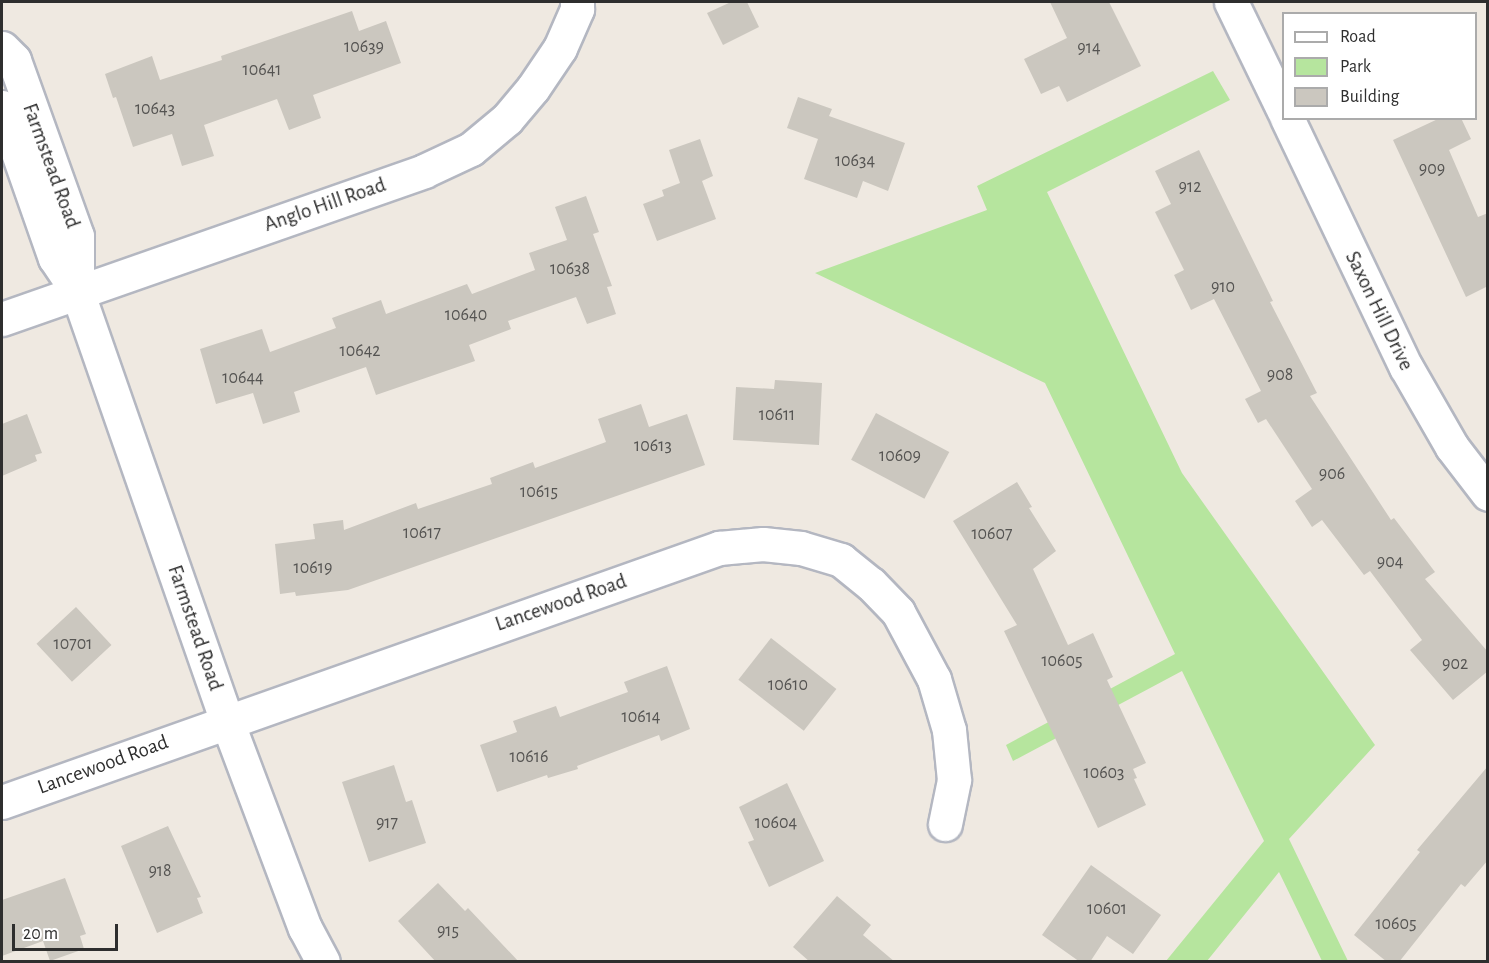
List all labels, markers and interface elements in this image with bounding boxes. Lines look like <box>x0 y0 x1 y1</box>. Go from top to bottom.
legend <box>1282 12 1477 120</box>
text: Road <box>1340 28 1376 46</box>
house number: 10639 <box>344 36 384 58</box>
house number: 914 <box>1077 37 1101 59</box>
text: Park <box>1340 58 1371 76</box>
house number: 10641 <box>242 59 282 81</box>
text: Building <box>1340 88 1399 106</box>
house number: 10643 <box>135 98 175 120</box>
street label: Farmstead Road <box>17 100 85 232</box>
house number: 10634 <box>835 150 875 172</box>
house number: 909 <box>1419 158 1445 180</box>
street label: Anglo Hill Road <box>261 172 389 238</box>
house number: 912 <box>1179 176 1201 198</box>
street label: Saxon Hill Drive <box>1339 247 1419 375</box>
house number: 10638 <box>550 258 590 280</box>
house number: 910 <box>1211 276 1235 298</box>
house number: 10640 <box>445 304 487 326</box>
house number: 10642 <box>339 340 381 362</box>
house number: 908 <box>1267 364 1293 386</box>
house number: 10644 <box>222 367 264 389</box>
house number: 10611 <box>759 404 795 426</box>
house number: 10613 <box>634 435 672 457</box>
house number: 10609 <box>879 445 921 467</box>
house number: 906 <box>1319 463 1345 485</box>
house number: 10615 <box>520 481 558 503</box>
house number: 10617 <box>403 522 441 544</box>
house number: 10607 <box>971 523 1013 545</box>
house number: 904 <box>1377 551 1403 573</box>
house number: 10619 <box>294 557 332 579</box>
street label: Farmstead Road <box>162 562 228 694</box>
street label: Lancewood Road <box>492 569 630 637</box>
house number: 10701 <box>54 633 92 655</box>
house number: 10605 <box>1041 650 1083 672</box>
house number: 902 <box>1442 653 1468 675</box>
house number: 10610 <box>768 674 808 696</box>
house number: 10614 <box>621 706 661 728</box>
street label: Lancewood Road <box>34 730 172 800</box>
house number: 10616 <box>510 746 548 768</box>
house number: 10603 <box>1083 762 1125 784</box>
house number: 917 <box>376 812 398 834</box>
house number: 10604 <box>755 812 797 834</box>
house number: 918 <box>148 860 172 882</box>
house number: 10601 <box>1087 898 1127 920</box>
scale bar <box>15 912 122 950</box>
house number: 10605 <box>1375 913 1417 935</box>
house number: 915 <box>437 920 459 942</box>
text: 20 m <box>23 925 58 943</box>

